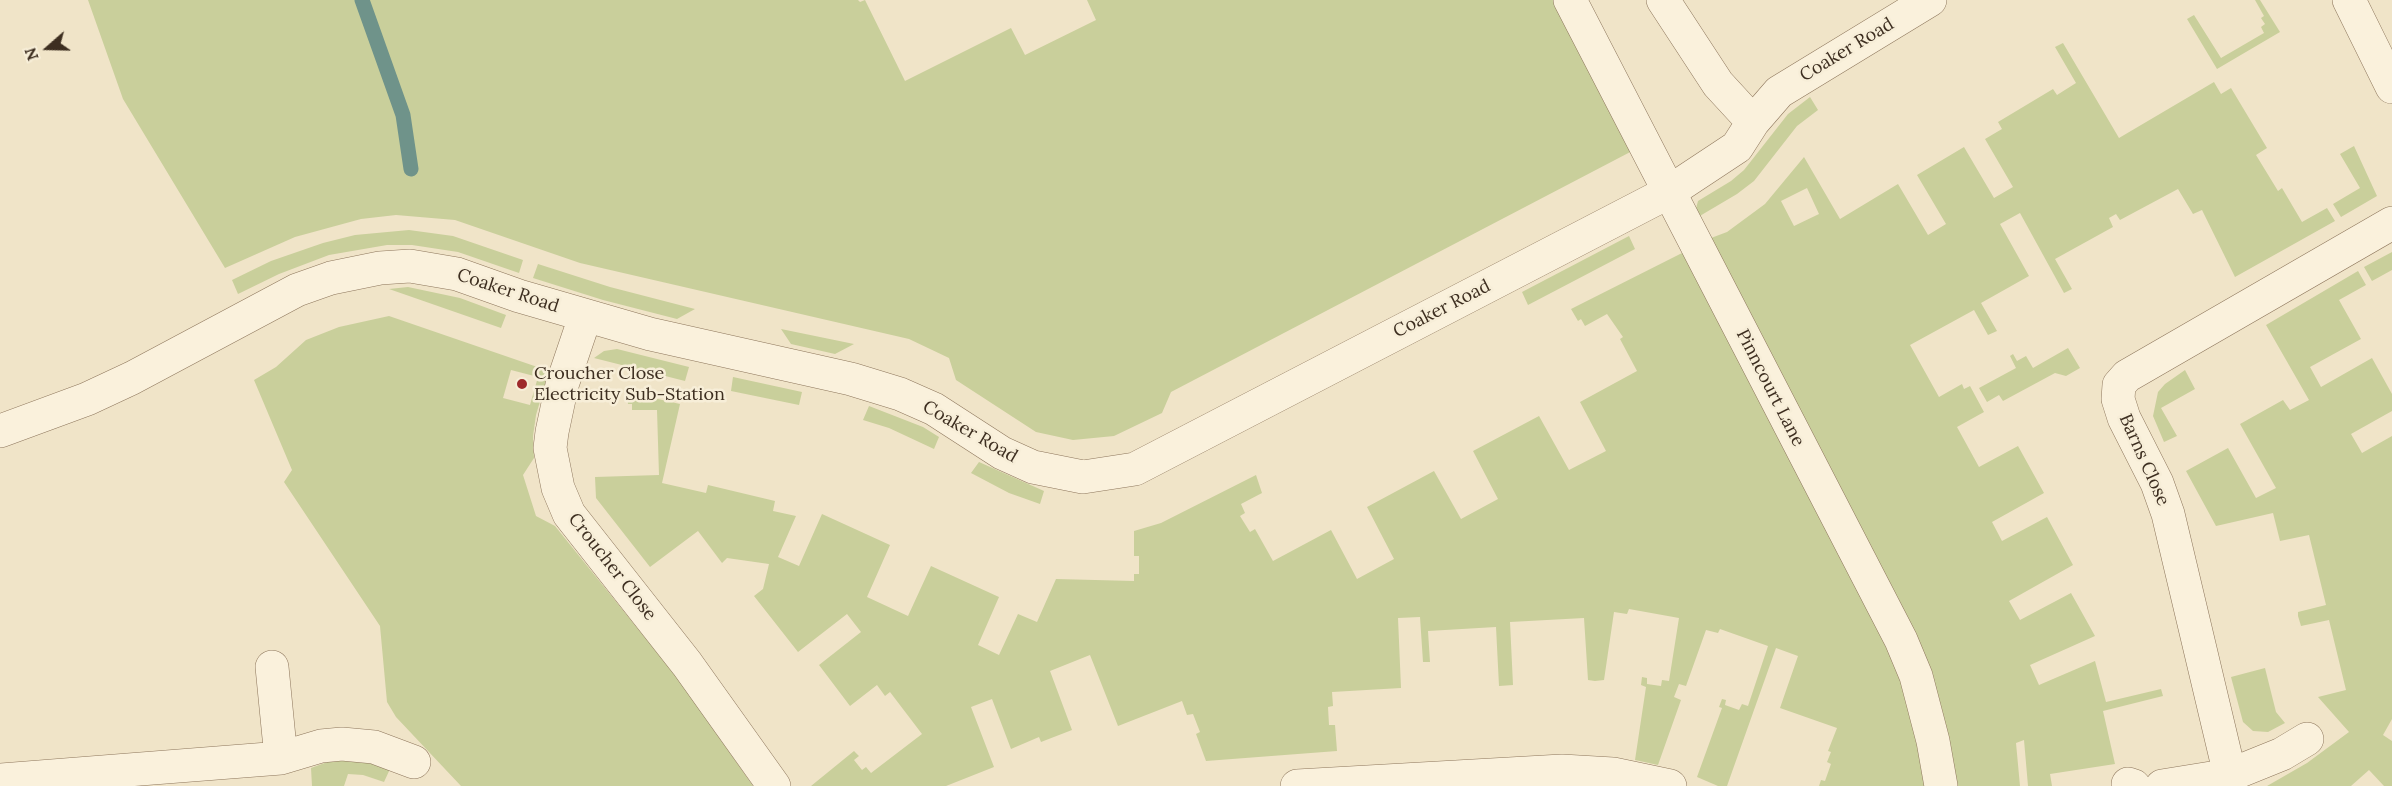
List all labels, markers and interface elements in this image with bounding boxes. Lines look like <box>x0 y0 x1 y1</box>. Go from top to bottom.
street label: Coaker Road <box>1796 13 1898 87</box>
north arrow <box>18 18 78 78</box>
text: N <box>20 45 43 63</box>
street label: Coaker Road <box>454 264 562 318</box>
street label: Coaker Road <box>1390 275 1494 343</box>
street label: Pinncourt Lane <box>1731 326 1809 450</box>
place label: Croucher Close Electricity Sub-Station <box>534 363 725 406</box>
marker: Croucher Close Electricity Sub-Station <box>515 377 529 391</box>
street label: Coaker Road <box>919 396 1021 468</box>
street label: Barns Close <box>2114 411 2174 509</box>
street label: Croucher Close <box>563 509 661 625</box>

